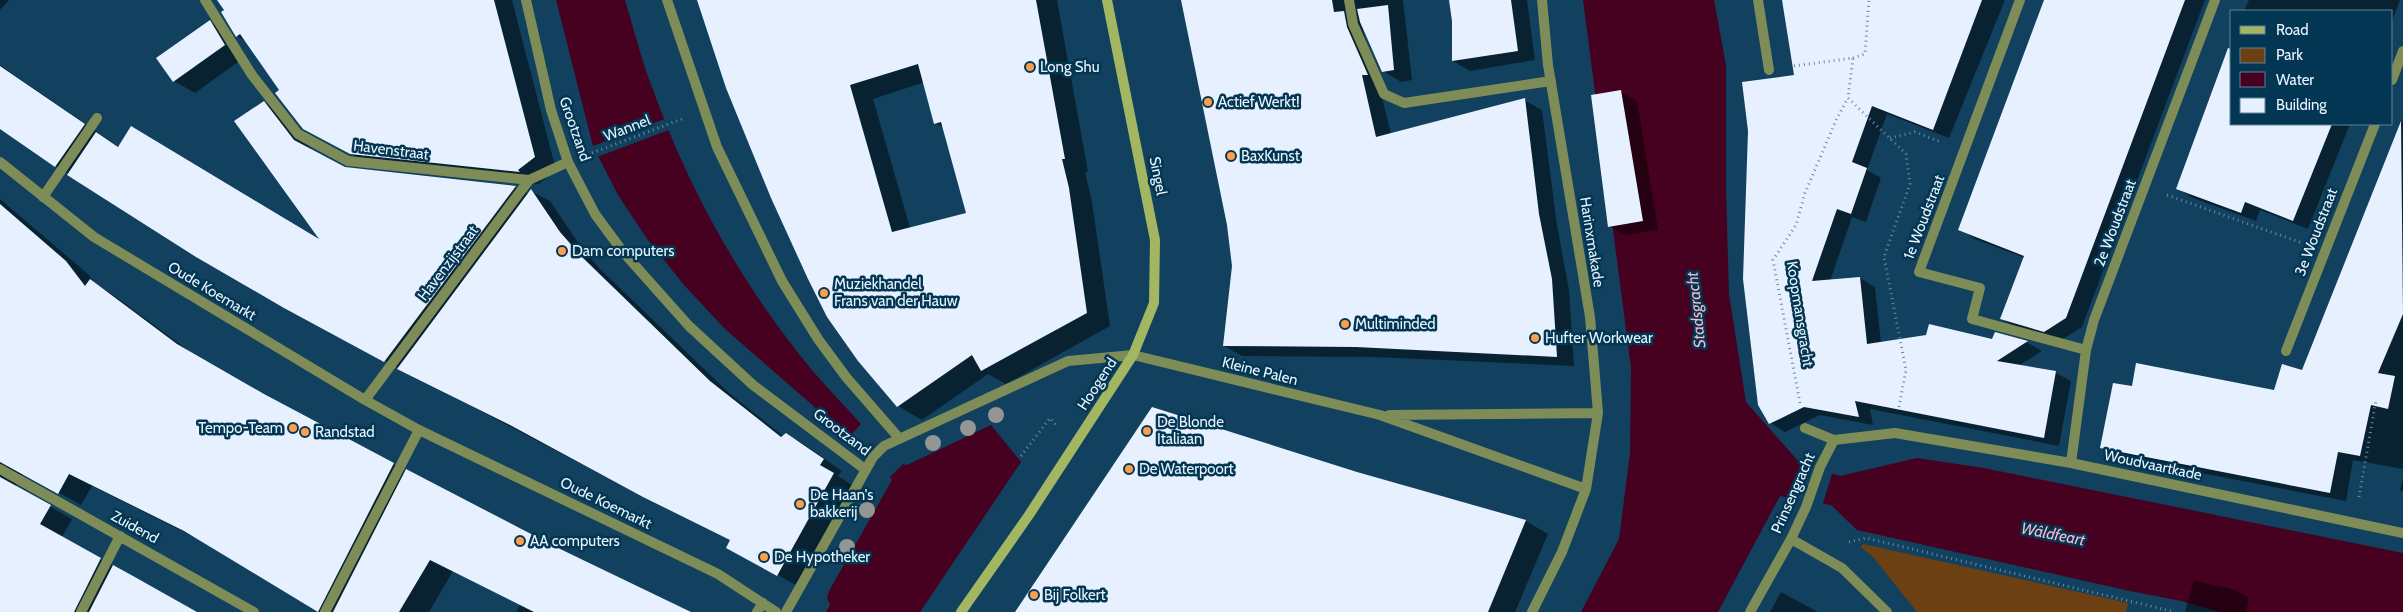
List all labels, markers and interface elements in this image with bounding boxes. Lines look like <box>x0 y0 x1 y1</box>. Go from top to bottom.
legend <box>2230 10 2393 125</box>
text: Road <box>2276 21 2309 39</box>
text: Park <box>2276 46 2303 64</box>
place label: Long Shu <box>1040 58 1100 76</box>
marker: Long Shu <box>1024 61 1036 73</box>
text: Water <box>2276 71 2314 89</box>
place label: Actief Werkt! <box>1218 93 1300 111</box>
street label: Grootzand <box>556 94 594 164</box>
marker: Actief Werkt! <box>1202 96 1214 108</box>
text: Building <box>2276 96 2327 114</box>
street label: Wannel <box>601 111 653 145</box>
street label: Havenstraat <box>352 136 430 164</box>
place label: BaxKunst <box>1241 147 1300 165</box>
marker: BaxKunst <box>1225 150 1237 162</box>
street label: Singel <box>1145 155 1171 197</box>
street label: 1e Woudstraat <box>1900 172 1948 262</box>
street label: 2e Woudstraat <box>2090 177 2140 269</box>
street label: 3e Woudstraat <box>2291 186 2341 278</box>
street label: Harinxmakade <box>1576 196 1608 289</box>
street label: Havenzijstraat <box>414 222 482 304</box>
place label: Dam computers <box>572 242 674 260</box>
marker: Dam computers <box>556 245 568 257</box>
street label: Oude Koemarkt <box>165 258 259 324</box>
street label: Koopmansgracht <box>1783 260 1817 368</box>
water label: Stadsgracht <box>1682 270 1709 349</box>
place label: Muziekhandel Frans van der Hauw <box>834 275 958 310</box>
marker: Muziekhandel Frans van der Hauw <box>818 287 830 299</box>
place label: Multiminded <box>1355 315 1436 333</box>
marker: Multiminded <box>1339 318 1351 330</box>
place label: Hufter Workwear <box>1545 329 1653 347</box>
marker: Hufter Workwear <box>1529 332 1541 344</box>
street label: Kleine Palen <box>1220 353 1300 389</box>
street label: Hoogend <box>1073 354 1121 414</box>
street label: Grootzand <box>810 405 874 459</box>
place label: De Blonde Italiaan <box>1157 413 1224 448</box>
place label: Tempo-Team <box>198 419 283 437</box>
marker: Tempo-Team <box>287 422 299 434</box>
place label: Randstad <box>315 423 375 441</box>
marker: De Blonde Italiaan <box>1141 425 1153 437</box>
marker: Randstad <box>299 426 311 438</box>
street label: Woudvaartkade <box>2103 446 2204 484</box>
street label: Prinsengracht <box>1767 450 1819 536</box>
place label: De Waterpoort <box>1139 460 1234 478</box>
marker: De Waterpoort <box>1123 463 1135 475</box>
street label: Oude Koemarkt <box>557 473 655 533</box>
place label: De Haan's bakkerij <box>810 486 873 521</box>
marker: De Haan's bakkerij <box>794 498 806 510</box>
street label: Zuidend <box>108 507 162 547</box>
water label: Wâldfeart <box>2019 518 2088 550</box>
place label: AA computers <box>530 532 620 550</box>
marker: AA computers <box>514 535 526 547</box>
place label: De Hypotheker <box>774 548 870 566</box>
marker: De Hypotheker <box>758 551 770 563</box>
place label: Bij Folkert <box>1044 586 1105 604</box>
marker: Bij Folkert <box>1028 589 1040 601</box>

